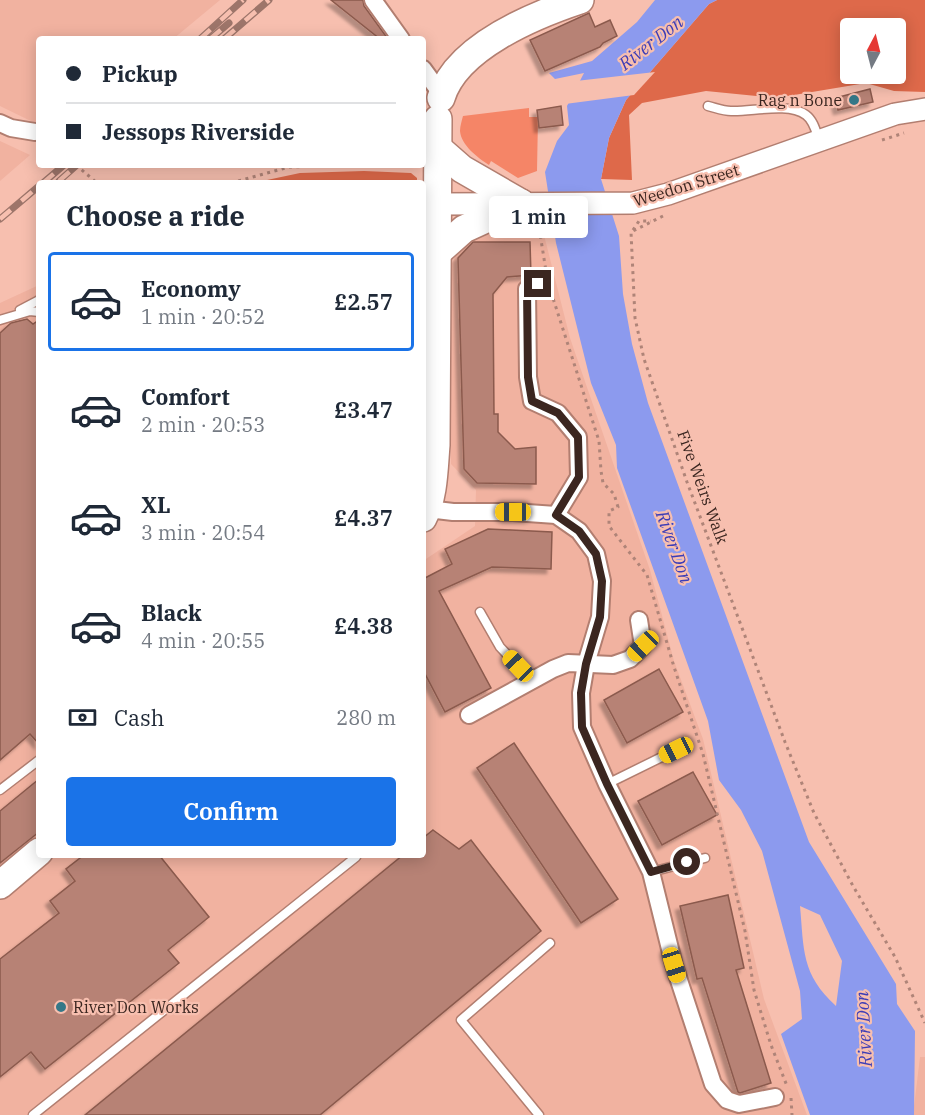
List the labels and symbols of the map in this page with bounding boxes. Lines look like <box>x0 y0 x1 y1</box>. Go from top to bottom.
water label: River Don <box>613 10 688 76</box>
north arrow <box>840 18 906 84</box>
place label: Rag n Bone <box>758 90 842 110</box>
marker: Rag n Bone <box>847 93 861 107</box>
street label: Weedon Street <box>631 159 742 211</box>
callout: 1 min <box>488 197 588 239</box>
route end <box>524 270 551 297</box>
street label: Five Weirs Walk <box>673 427 733 547</box>
car <box>495 503 531 521</box>
water label: River Don <box>650 506 698 587</box>
car <box>624 627 662 665</box>
car <box>499 647 537 685</box>
car <box>656 734 696 766</box>
route start <box>673 848 700 875</box>
car <box>660 945 688 985</box>
water label: River Don <box>850 990 877 1068</box>
place label: River Don Works <box>73 997 199 1017</box>
marker: River Don Works <box>54 1000 68 1014</box>

